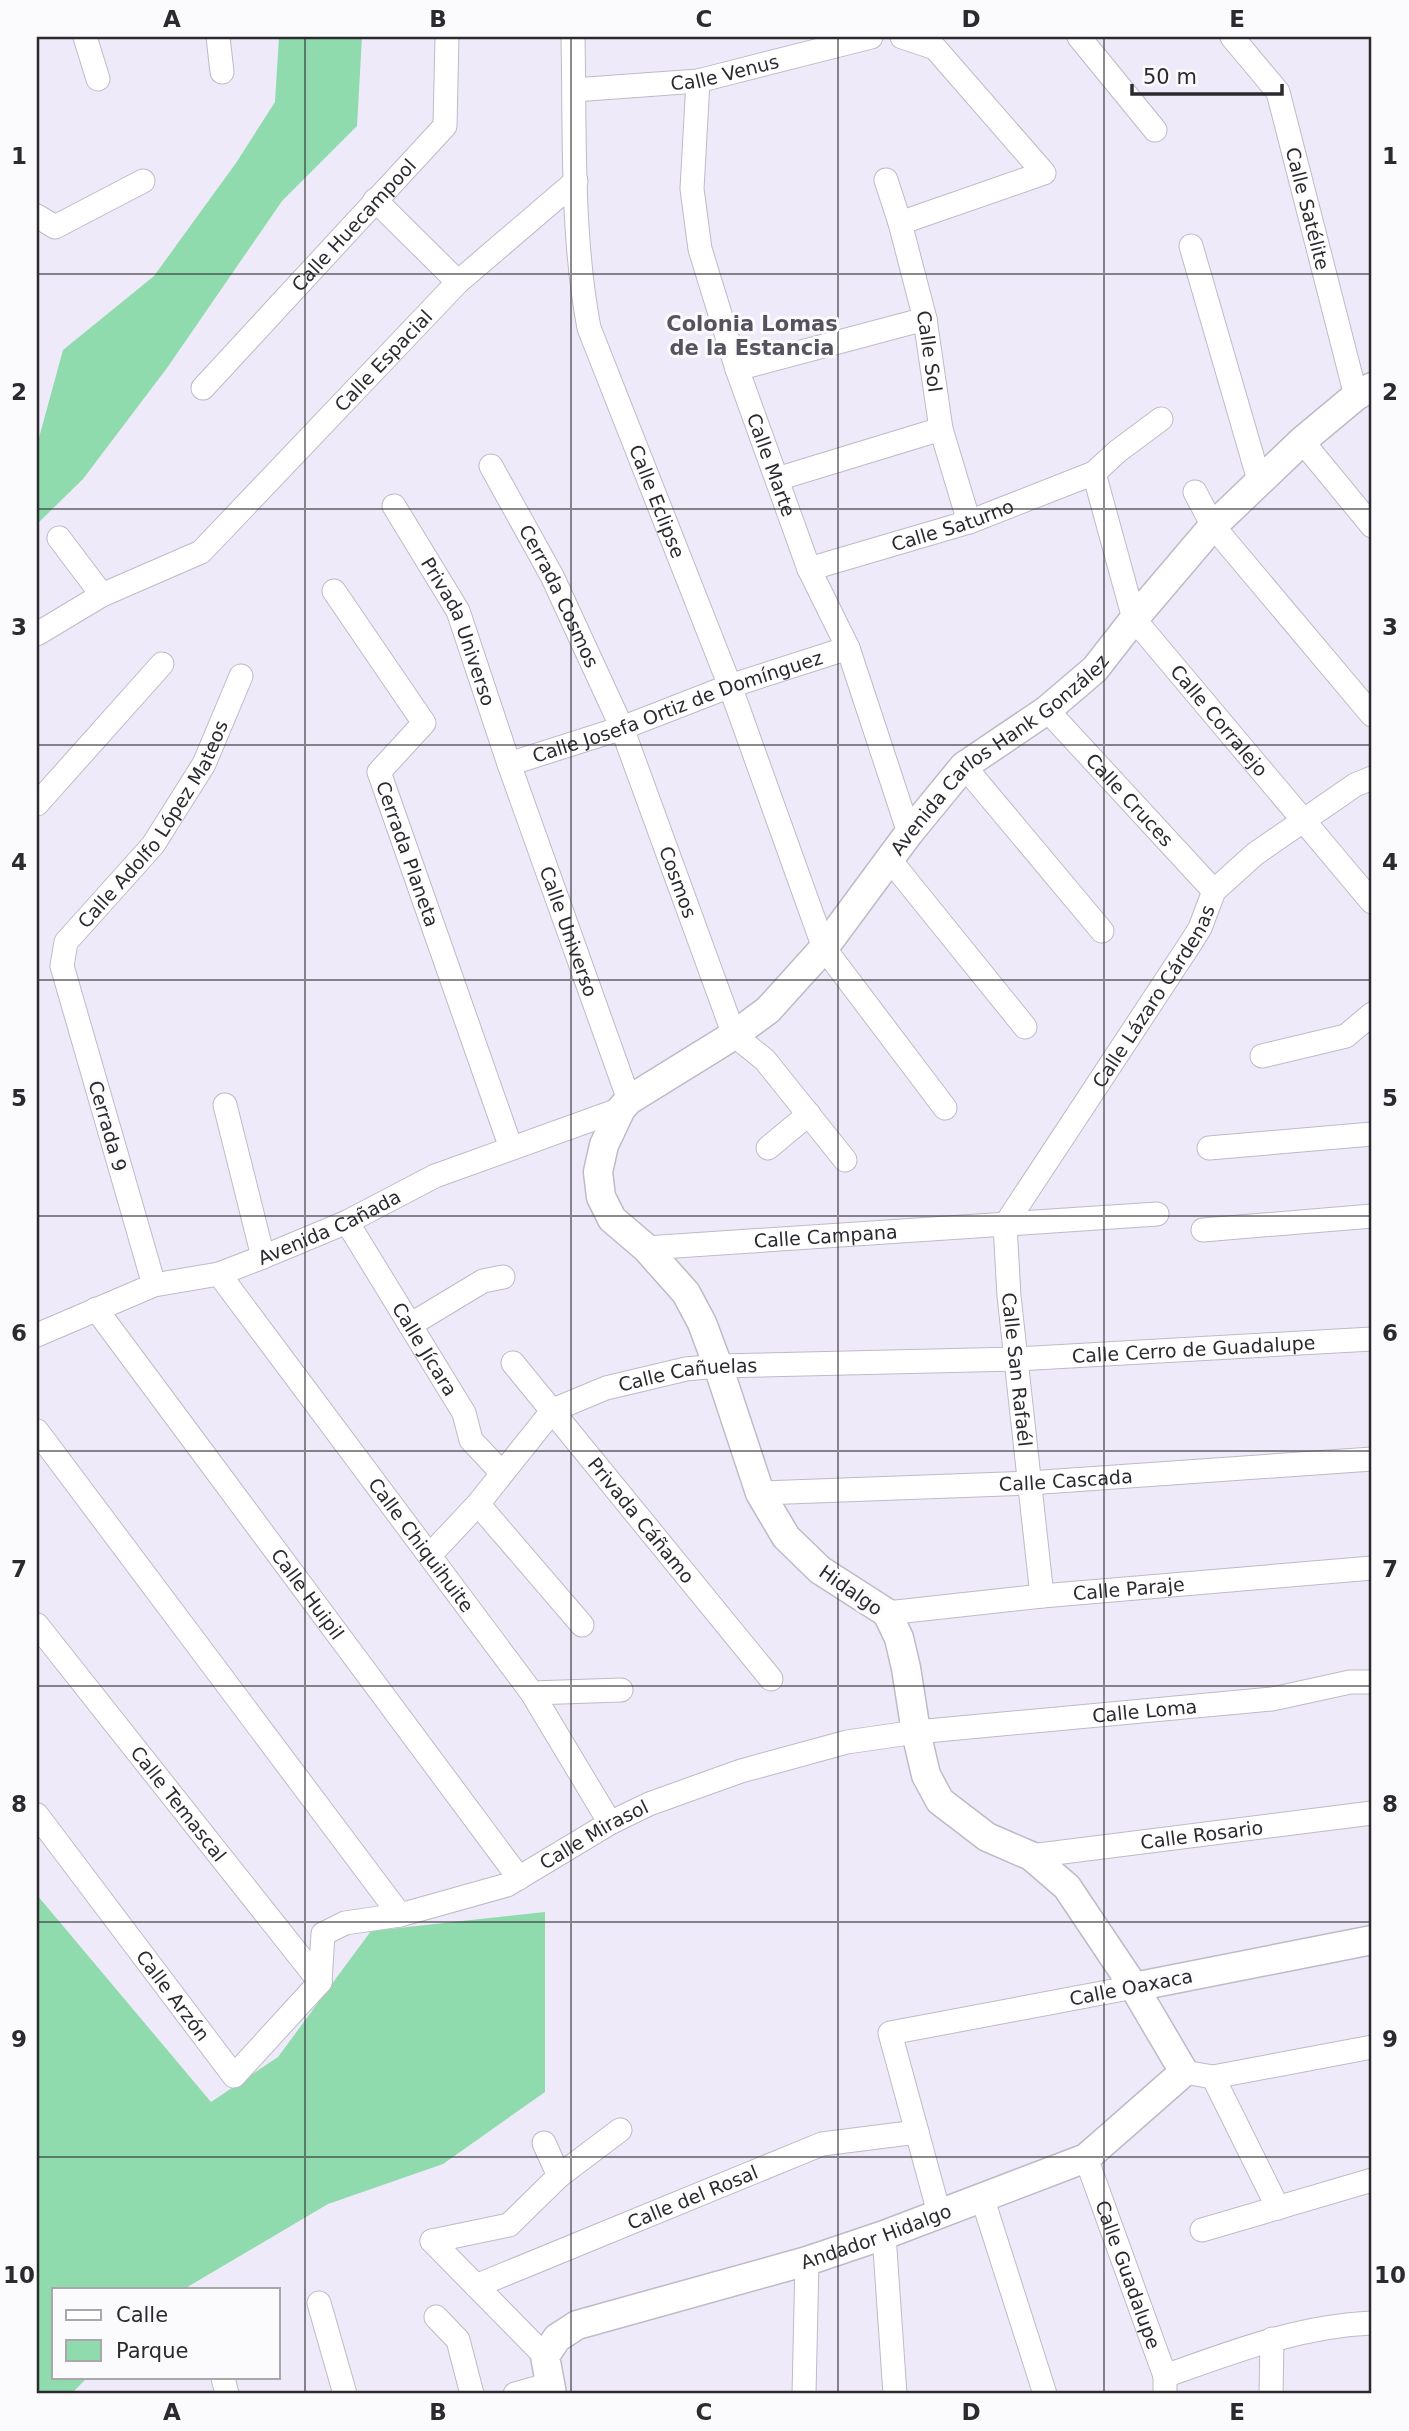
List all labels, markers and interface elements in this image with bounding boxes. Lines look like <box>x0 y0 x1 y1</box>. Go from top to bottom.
text: A <box>163 6 181 32</box>
text: B <box>429 6 447 32</box>
text: C <box>696 6 712 32</box>
text: D <box>961 6 981 32</box>
text: E <box>1229 6 1245 32</box>
street label: Calle Venus <box>670 50 781 94</box>
scale bar <box>1132 52 1283 96</box>
text: 50 m <box>1143 65 1197 89</box>
text: 1 <box>11 143 27 169</box>
text: 1 <box>1382 143 1398 169</box>
street label: Calle Satélite <box>1282 145 1334 272</box>
street label: Calle Huecampool <box>287 154 420 296</box>
street label: Calle Espacial <box>330 305 437 416</box>
street label: Calle Sol <box>912 308 946 394</box>
district label: Colonia Lomas de la Estancia <box>666 312 838 360</box>
text: 2 <box>11 379 27 405</box>
text: 2 <box>1382 379 1398 405</box>
street label: Calle Marte <box>743 410 800 519</box>
street label: Calle Eclipse <box>625 441 689 561</box>
street label: Calle Saturno <box>889 495 1017 555</box>
street label: Cerrada Cosmos <box>515 521 604 671</box>
street label: Privada Universo <box>417 553 500 709</box>
text: 3 <box>11 614 27 640</box>
text: 3 <box>1382 614 1398 640</box>
street label: Calle Josefa Ortiz de Domínguez <box>530 646 825 767</box>
street label: Avenida Carlos Hank González <box>886 650 1113 859</box>
street label: Calle Corralejo <box>1166 660 1273 781</box>
street label: Calle Adolfo López Mateos <box>73 717 232 932</box>
street label: Calle Cruces <box>1081 749 1178 851</box>
street label: Cerrada Planeta <box>372 778 443 930</box>
street label: Cosmos <box>655 843 701 921</box>
text: 4 <box>11 849 27 875</box>
text: 4 <box>1382 849 1398 875</box>
street label: Calle Universo <box>535 863 602 1000</box>
street label: Calle Lázaro Cárdenas <box>1088 902 1219 1092</box>
street label: Cerrada 9 <box>85 1078 131 1174</box>
text: 5 <box>11 1085 27 1111</box>
text: 5 <box>1382 1085 1398 1111</box>
street label: Avenida Cañada <box>255 1185 404 1269</box>
street label: Calle Campana <box>753 1220 898 1252</box>
street label: Calle San Rafaél <box>998 1291 1036 1448</box>
street label: Calle Jícara <box>388 1298 462 1400</box>
text: 6 <box>11 1320 27 1346</box>
text: 6 <box>1382 1320 1398 1346</box>
street label: Calle Cerro de Guadalupe <box>1071 1331 1316 1367</box>
street label: Calle Cañuelas <box>616 1354 758 1396</box>
street label: Privada Cáñamo <box>584 1453 699 1587</box>
street label: Calle Cascada <box>998 1465 1133 1495</box>
street label: Calle Chiquihuite <box>364 1473 479 1616</box>
street label: Calle Huipil <box>267 1544 349 1644</box>
text: 7 <box>11 1556 27 1582</box>
text: 7 <box>1382 1556 1398 1582</box>
street label: Hidalgo <box>815 1560 887 1620</box>
street label: Calle Paraje <box>1072 1573 1185 1604</box>
street label: Calle Loma <box>1091 1695 1198 1727</box>
street label: Calle Temascal <box>126 1742 231 1866</box>
text: 8 <box>11 1791 27 1817</box>
text: 8 <box>1382 1791 1398 1817</box>
street label: Calle Mirasol <box>536 1795 652 1874</box>
street label: Calle Rosario <box>1139 1816 1264 1853</box>
street label: Calle Arzón <box>132 1946 214 2045</box>
street label: Calle Oaxaca <box>1068 1964 1194 2010</box>
text: 9 <box>11 2026 27 2052</box>
text: 9 <box>1382 2026 1398 2052</box>
street label: Calle del Rosal <box>624 2161 761 2234</box>
street label: Calle Guadalupe <box>1091 2197 1165 2352</box>
street label: Andador Hidalgo <box>798 2199 954 2273</box>
text: 10 <box>3 2262 35 2288</box>
text: 10 <box>1374 2262 1406 2288</box>
legend <box>52 2288 280 2378</box>
text: Calle <box>116 2303 168 2327</box>
text: Parque <box>116 2339 188 2363</box>
text: A <box>163 2399 181 2425</box>
text: B <box>429 2399 447 2425</box>
text: C <box>696 2399 712 2425</box>
text: D <box>961 2399 981 2425</box>
text: E <box>1229 2399 1245 2425</box>

